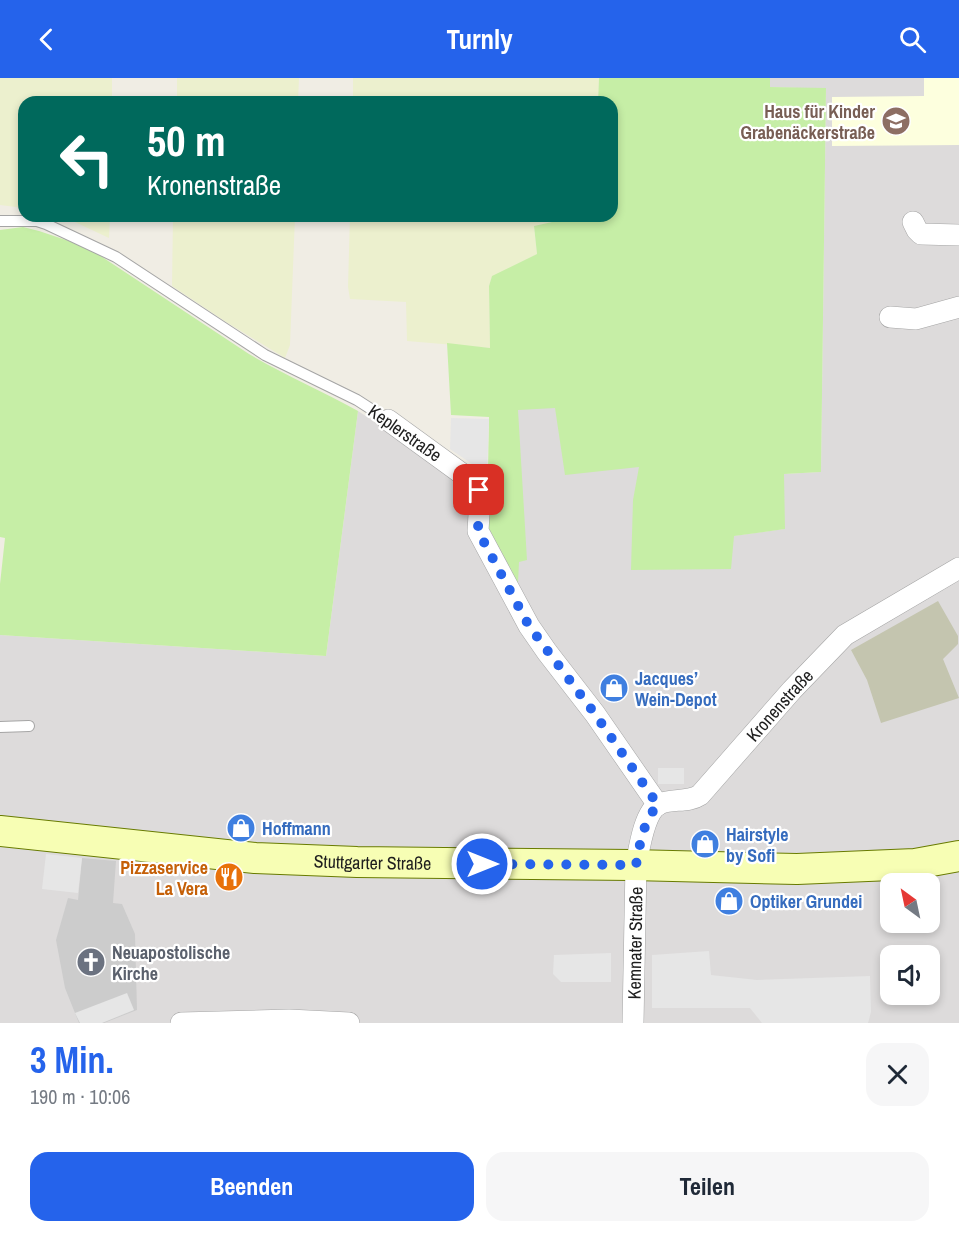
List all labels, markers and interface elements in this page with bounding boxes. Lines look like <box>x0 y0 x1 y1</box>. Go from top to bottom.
text: Turnly <box>446 21 513 57</box>
icon: back <box>30 23 63 56</box>
icon: search <box>896 23 929 56</box>
place label: Haus für Kinder Grabenäckerstraße <box>740 99 875 145</box>
school or university icon: Haus für Kinder Grabenäckerstraße <box>880 105 912 137</box>
text: 50 m <box>147 113 226 169</box>
icon: left <box>48 120 126 198</box>
text: Kronenstraße <box>147 167 281 203</box>
street label: Keplerstraße <box>363 399 447 467</box>
pin <box>453 464 504 515</box>
icon: arrive <box>462 473 495 506</box>
street label: Kronenstraße <box>740 663 818 747</box>
place label: Jacques’ Wein-Depot <box>635 666 717 712</box>
shop icon: Jacques’ Wein-Depot <box>598 672 630 704</box>
shop icon: Hoffmann <box>225 812 257 844</box>
place label: Hoffmann <box>262 816 331 841</box>
place label: Hairstyle by Sofi <box>726 822 788 868</box>
shop icon: Hairstyle by Sofi <box>689 828 721 860</box>
position arrow <box>450 832 514 896</box>
street label: Stuttgarter Straße <box>313 848 431 875</box>
place label: Pizzaservice La Vera <box>120 855 209 901</box>
restaurant icon: Pizzaservice La Vera <box>213 861 245 893</box>
north arrow <box>880 873 940 933</box>
map controls <box>880 873 940 1005</box>
shop icon: Optiker Grundei <box>713 885 745 917</box>
street label: Kemnater Straße <box>621 887 648 1000</box>
place label: Optiker Grundei <box>750 889 862 914</box>
place label: Neuapostolische Kirche <box>112 940 230 986</box>
button: sound <box>880 945 940 1005</box>
church icon: Neuapostolische Kirche <box>75 946 107 978</box>
text: 3 Min. <box>30 1036 114 1084</box>
button: close <box>866 1043 929 1106</box>
text: 190 m · 10:06 <box>30 1083 130 1110</box>
button: Beenden <box>30 1152 474 1221</box>
button: Teilen <box>486 1152 929 1221</box>

